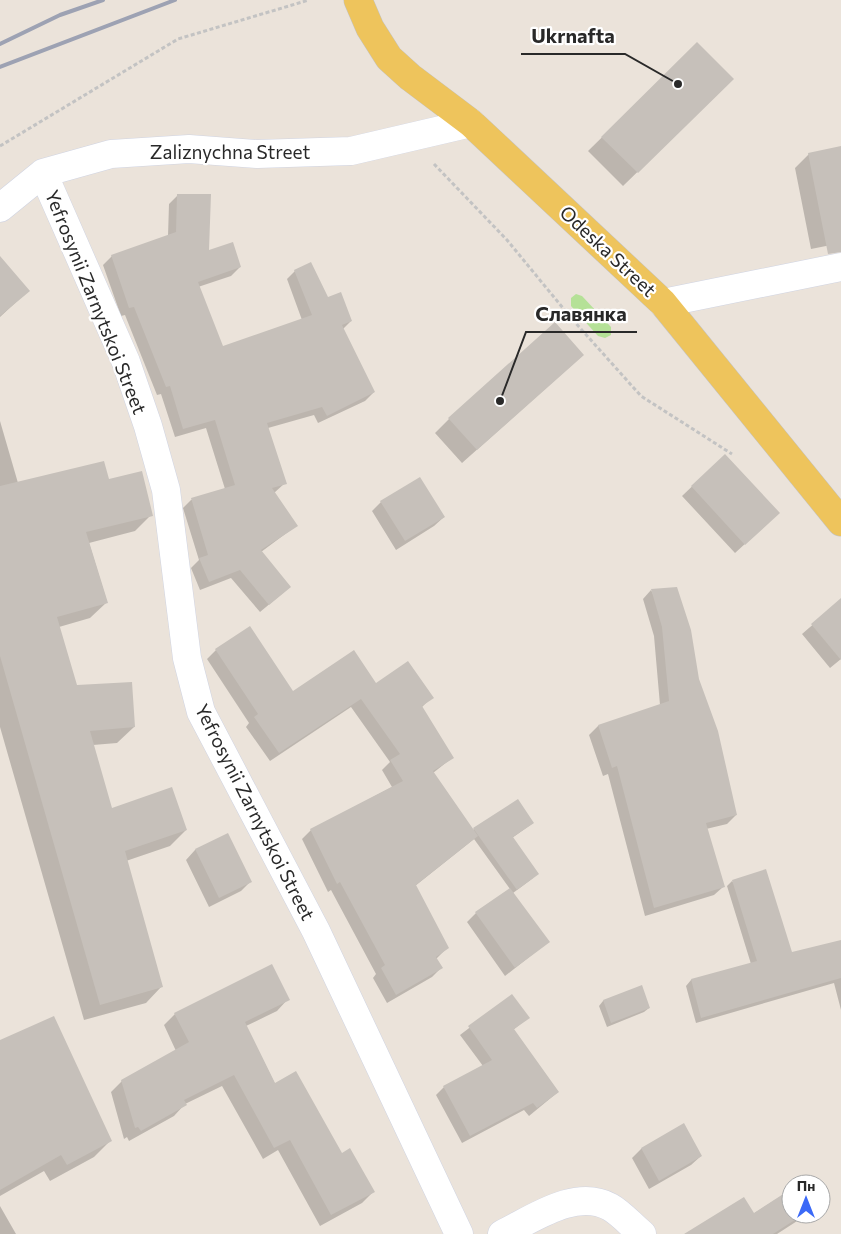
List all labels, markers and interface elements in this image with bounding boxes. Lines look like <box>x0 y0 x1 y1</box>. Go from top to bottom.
callout: Ukrnafta <box>521 19 625 54</box>
text: Ukrnafta <box>531 23 615 47</box>
street label: Zaliznychna Street <box>150 140 310 163</box>
street label: Yefrosynii Zarnytskoi Street <box>41 186 152 417</box>
street label: Odeska Street <box>556 200 661 301</box>
callout: Славянка <box>526 297 637 332</box>
text: Славянка <box>535 301 627 325</box>
street label: Yefrosynii Zarnytskoi Street <box>191 700 320 924</box>
north arrow <box>781 1174 831 1224</box>
text: Пн <box>797 1177 815 1194</box>

